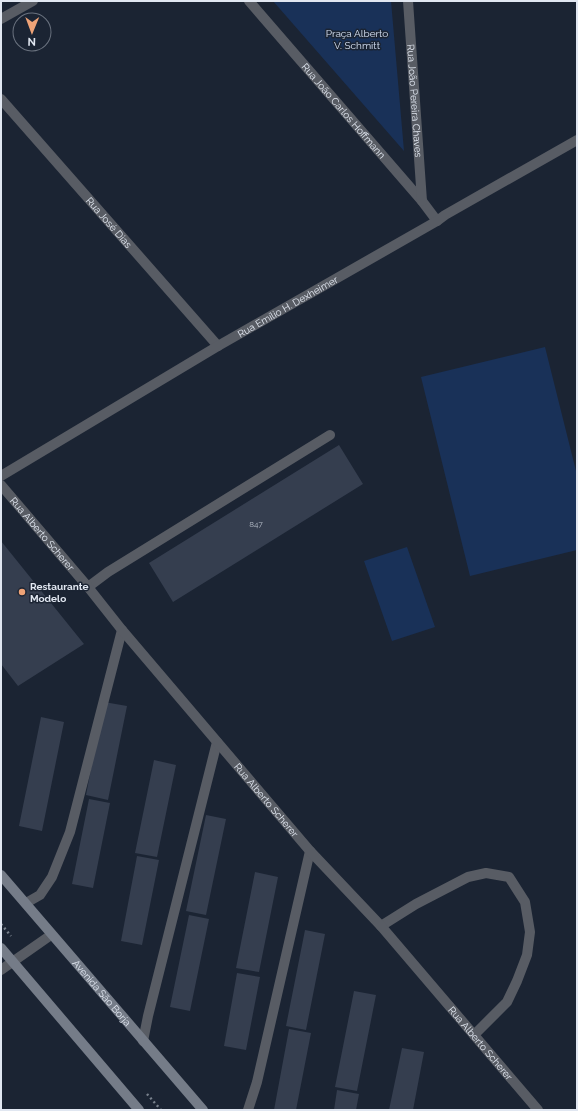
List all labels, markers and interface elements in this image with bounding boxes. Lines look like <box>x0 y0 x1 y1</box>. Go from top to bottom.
north arrow <box>12 12 52 52</box>
park label: Praça Alberto V. Schmitt <box>326 28 388 51</box>
text: N <box>28 35 36 48</box>
street label: Rua João Pereira Chaves <box>405 44 424 158</box>
street label: Rua João Carlos Hoffmann <box>299 61 388 161</box>
street label: Rua José Dias <box>84 195 134 250</box>
street label: Rua Emílio H. Dexheimer <box>236 274 340 340</box>
street label: Rua Alberto Scherer <box>8 495 77 573</box>
house number: 847 <box>249 519 263 529</box>
place label: Restaurante Modelo <box>30 581 89 604</box>
marker: Restaurante Modelo <box>17 587 27 597</box>
street label: Rua Alberto Scherer <box>232 761 301 840</box>
street label: Avenida São Borja <box>70 958 133 1028</box>
street label: Rua Alberto Scherer <box>446 1004 515 1083</box>

